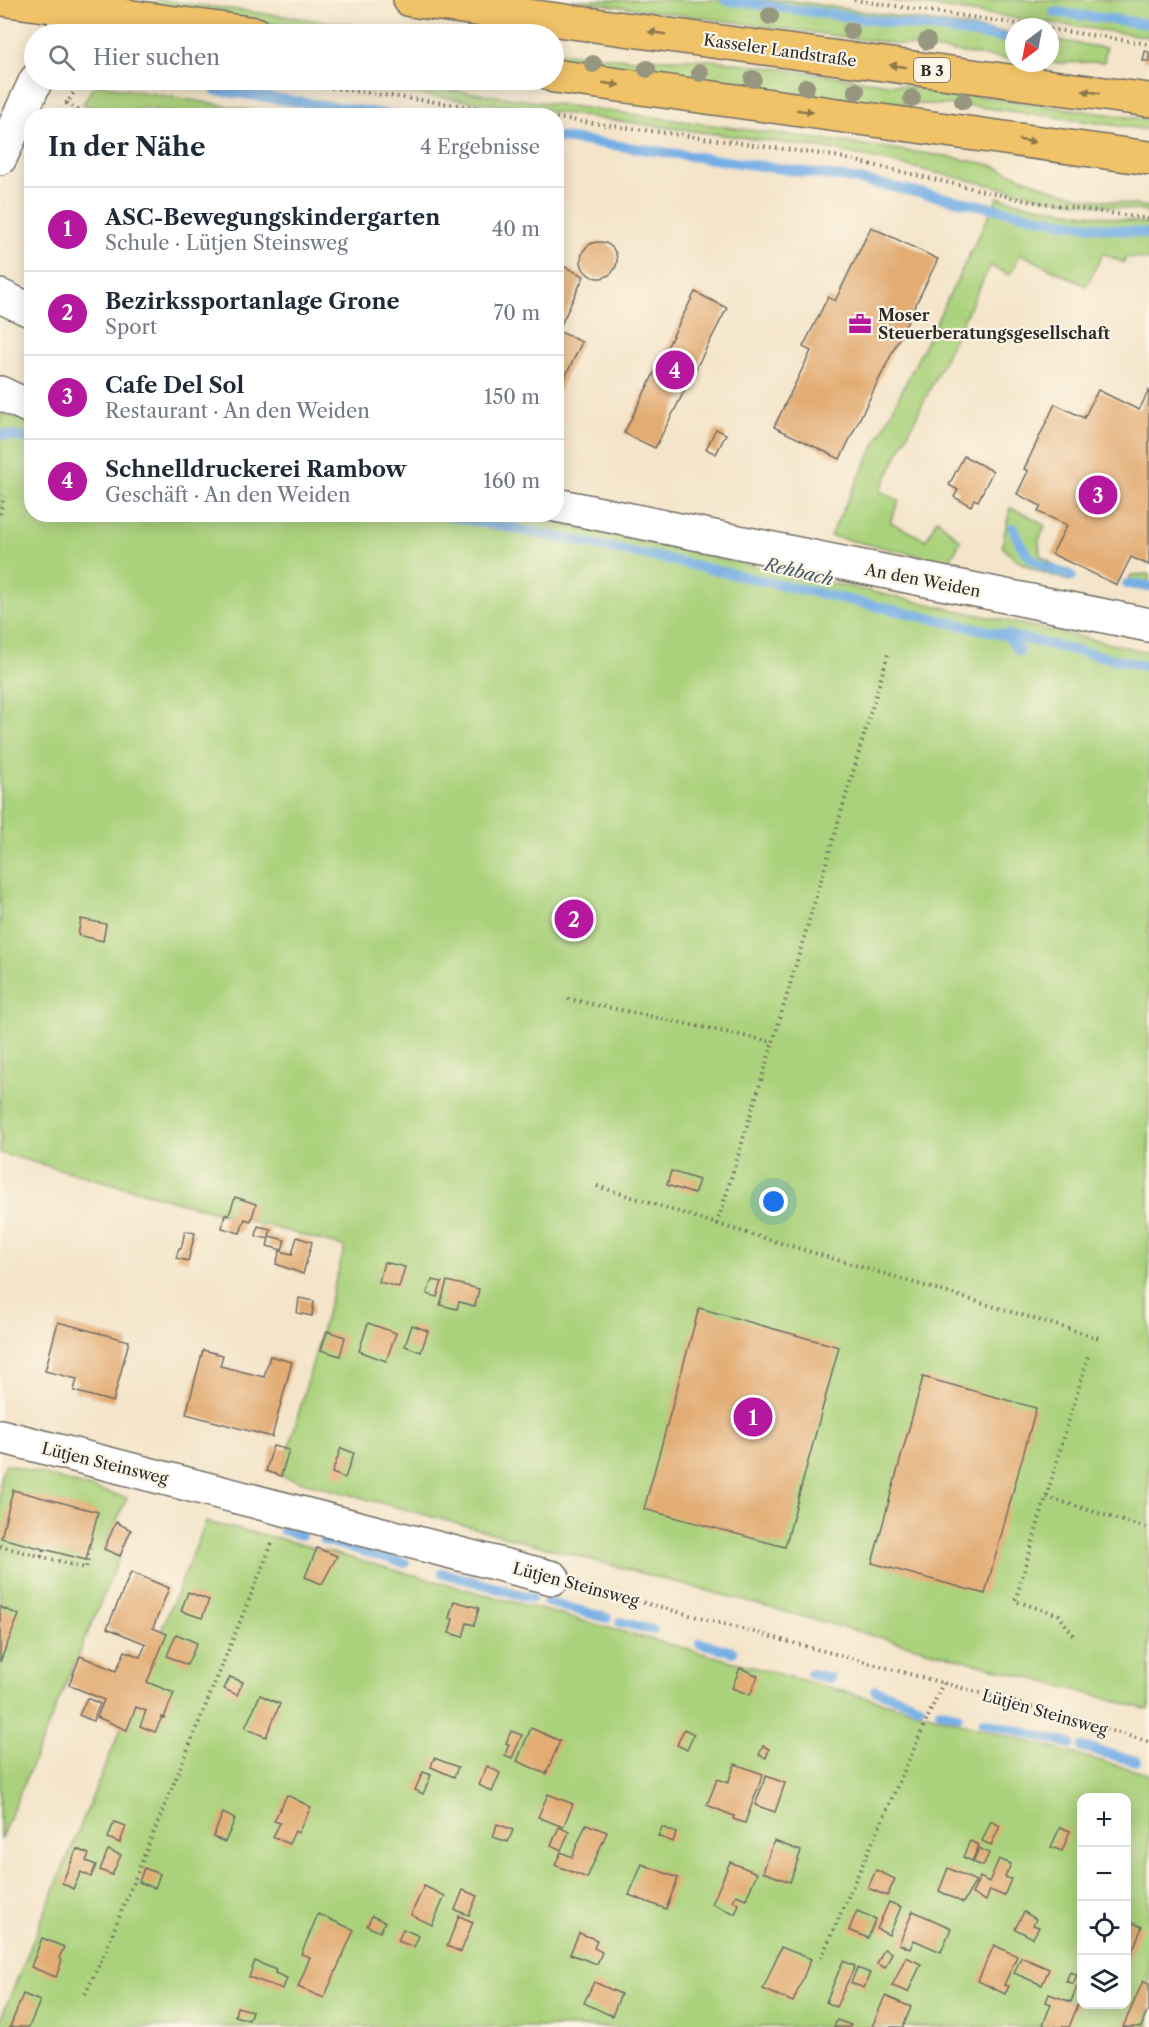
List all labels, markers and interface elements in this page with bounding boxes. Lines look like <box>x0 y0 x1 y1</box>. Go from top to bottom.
north arrow <box>1005 18 1059 72</box>
search box <box>24 24 564 90</box>
one-way arrow <box>648 29 667 38</box>
street label: Kasseler Landstraße <box>702 29 858 71</box>
icon: search <box>45 41 78 74</box>
text: Hier suchen <box>93 44 220 71</box>
road number: B 3 <box>914 58 950 82</box>
one-way arrow <box>888 61 907 70</box>
one-way arrow <box>602 79 621 88</box>
one-way arrow <box>1081 87 1100 96</box>
one-way arrow <box>795 106 814 115</box>
text: In der Nähe <box>48 131 205 163</box>
text: 4 Ergebnisse <box>420 135 540 159</box>
one-way arrow <box>1018 137 1037 146</box>
text: ASC-Bewegungskindergarten <box>105 204 440 231</box>
text: 1 <box>63 217 72 241</box>
text: 40 m <box>492 217 540 241</box>
text: Schule · Lütjen Steinsweg <box>105 231 348 255</box>
text: Bezirkssportanlage Grone <box>105 288 400 315</box>
text: 2 <box>62 301 73 325</box>
text: 70 m <box>494 301 540 325</box>
place label: Moser Steuerberatungsgesellschaft <box>878 305 1110 343</box>
office icon: Moser Steuerberatungsgesellschaft <box>847 311 873 337</box>
text: Sport <box>105 315 157 339</box>
pin: 4 <box>656 348 694 392</box>
text: Cafe Del Sol <box>105 372 244 399</box>
text: 3 <box>62 385 73 409</box>
text: 150 m <box>484 385 540 409</box>
text: Restaurant · An den Weiden <box>105 399 370 423</box>
text: Schnelldruckerei Rambow <box>105 456 406 483</box>
text: 4 <box>62 469 73 493</box>
text: 160 m <box>483 469 540 493</box>
pin: 3 <box>1078 472 1118 518</box>
text: Geschäft · An den Weiden <box>105 483 350 507</box>
water label: Rehbach <box>760 553 836 591</box>
street label: An den Weiden <box>863 559 982 601</box>
pin: 2 <box>554 896 594 942</box>
your location <box>759 1187 788 1216</box>
pin: 1 <box>734 1394 772 1440</box>
street label: Lütjen Steinsweg <box>40 1438 171 1489</box>
street label: Lütjen Steinsweg <box>511 1558 642 1611</box>
street label: Lütjen Steinsweg <box>980 1685 1111 1740</box>
map controls <box>1077 1793 1131 2009</box>
button: + <box>1077 1793 1131 1847</box>
button: − <box>1077 1847 1131 1901</box>
button: locate <box>1077 1901 1131 1955</box>
button: layers <box>1077 1955 1131 2009</box>

